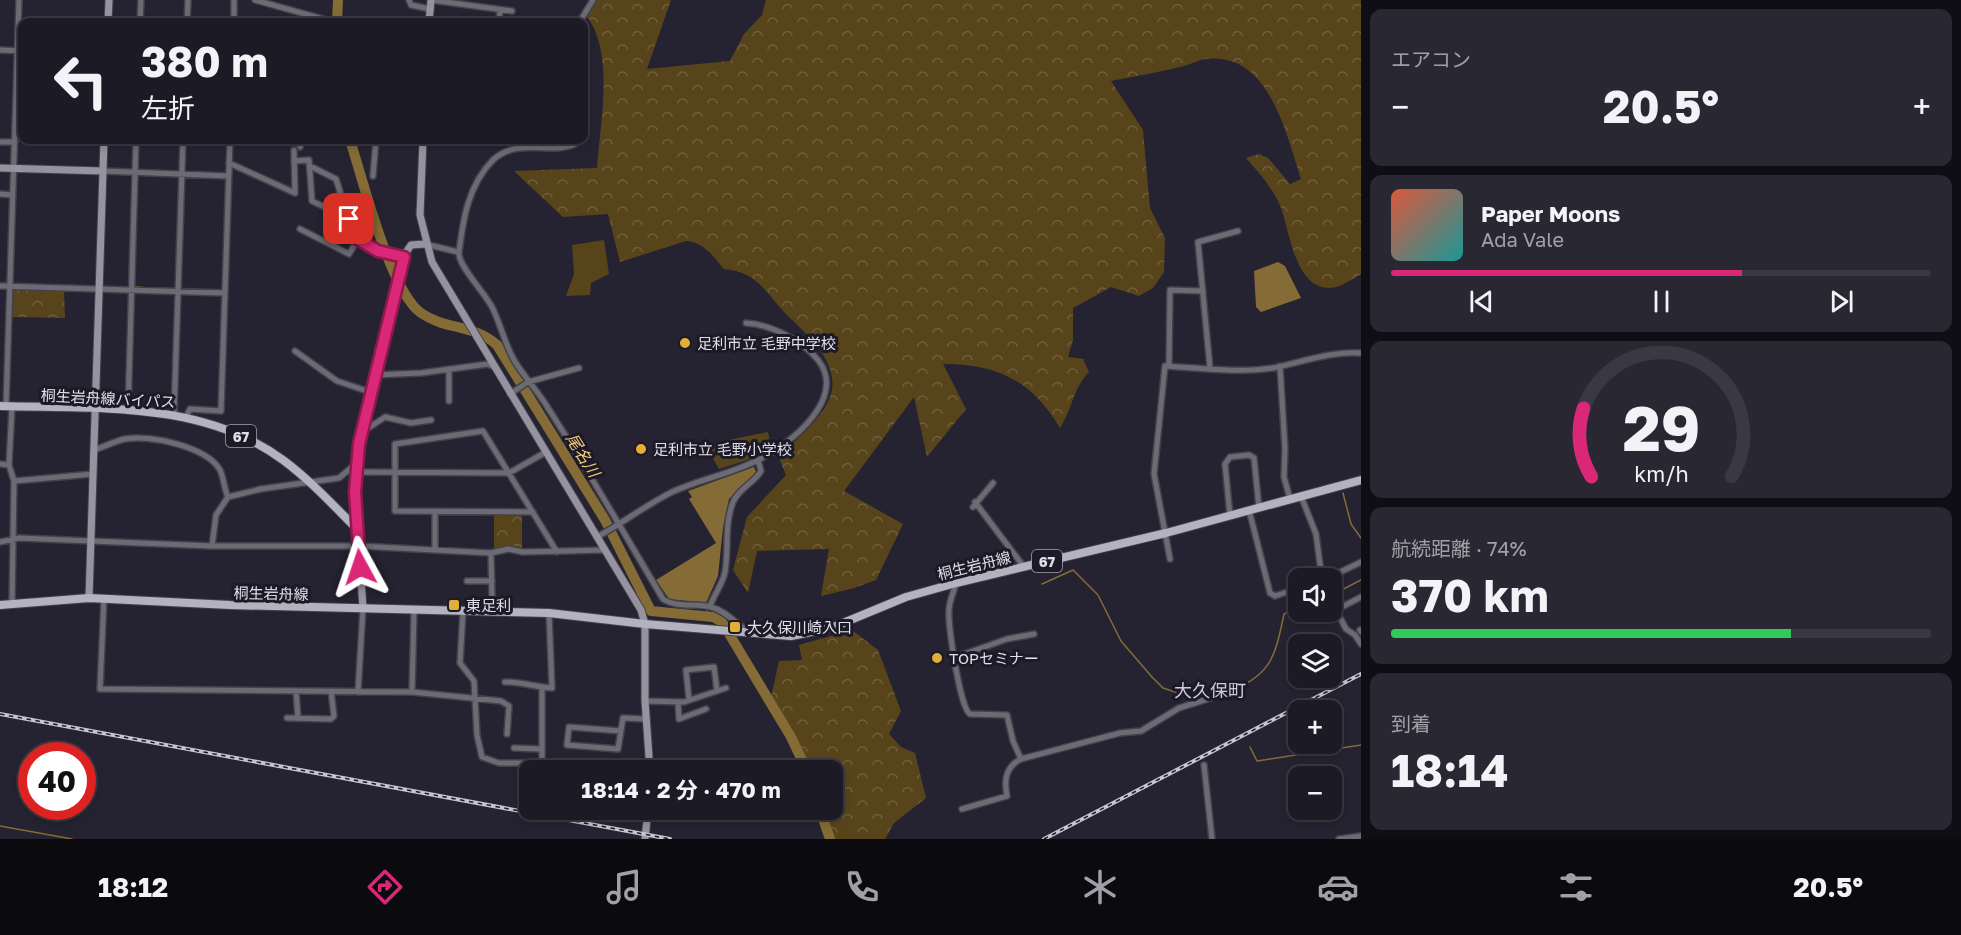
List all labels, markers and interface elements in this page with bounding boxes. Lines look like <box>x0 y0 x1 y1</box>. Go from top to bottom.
text: 380 m <box>141 36 268 86</box>
icon: left <box>42 42 120 120</box>
text: エアコン <box>1391 47 1471 71</box>
text: 20.5° <box>1603 79 1719 133</box>
text: − <box>1391 87 1409 126</box>
text: + <box>1913 87 1931 126</box>
text: 左折 <box>141 92 195 124</box>
pin <box>323 193 374 244</box>
text: Paper Moons <box>1481 200 1620 227</box>
icon: arrive <box>332 202 365 235</box>
text: Ada Vale <box>1481 227 1564 251</box>
icon: previous <box>1465 285 1498 318</box>
icon: pause <box>1645 285 1678 318</box>
icon: next <box>1825 285 1858 318</box>
place label: 足利市立 毛野中学校 <box>697 334 836 352</box>
marker: 足利市立 毛野中学校 <box>678 336 692 350</box>
street label: 桐生岩舟線バイパス <box>40 385 176 411</box>
text: 29 <box>1622 390 1700 465</box>
road number: 67 <box>226 425 256 447</box>
water label: 尾名川 <box>562 429 605 482</box>
place label: 足利市立 毛野小学校 <box>653 440 792 458</box>
marker: 足利市立 毛野小学校 <box>634 442 648 456</box>
text: km/h <box>1634 461 1688 487</box>
position arrow <box>328 535 392 599</box>
text: 航続距離 · 74% <box>1391 536 1527 560</box>
street label: 桐生岩舟線 <box>935 547 1013 583</box>
road number: 67 <box>1032 550 1062 572</box>
map controls <box>1288 568 1342 820</box>
button: sound <box>1288 568 1342 622</box>
text: 370 km <box>1391 568 1549 622</box>
street label: 桐生岩舟線 <box>233 583 309 603</box>
place label: 東足利 <box>466 596 511 614</box>
marker: 東足利 <box>447 598 461 612</box>
place label: 大久保川崎入口 <box>747 618 852 636</box>
marker: 大久保川崎入口 <box>728 620 742 634</box>
button: layers <box>1288 634 1342 688</box>
place label: TOPセミナー <box>949 649 1039 667</box>
marker: TOPセミナー <box>930 651 944 665</box>
district label: 大久保町 <box>1174 679 1246 701</box>
button: + <box>1288 700 1342 754</box>
text: 到着 <box>1391 711 1431 735</box>
speed limit sign: 40 <box>18 742 96 820</box>
text: 18:14 <box>1391 743 1509 797</box>
button: − <box>1288 766 1342 820</box>
text: 18:14 · 2 分 · 470 m <box>581 776 781 803</box>
icon: directions <box>364 866 406 908</box>
icon: music <box>603 866 645 908</box>
icon: phone <box>841 866 883 908</box>
icon: climate <box>1079 866 1121 908</box>
icon: car <box>1317 866 1359 908</box>
icon: filters <box>1555 866 1597 908</box>
text: 18:12 <box>98 871 168 903</box>
text: 20.5° <box>1793 871 1863 903</box>

